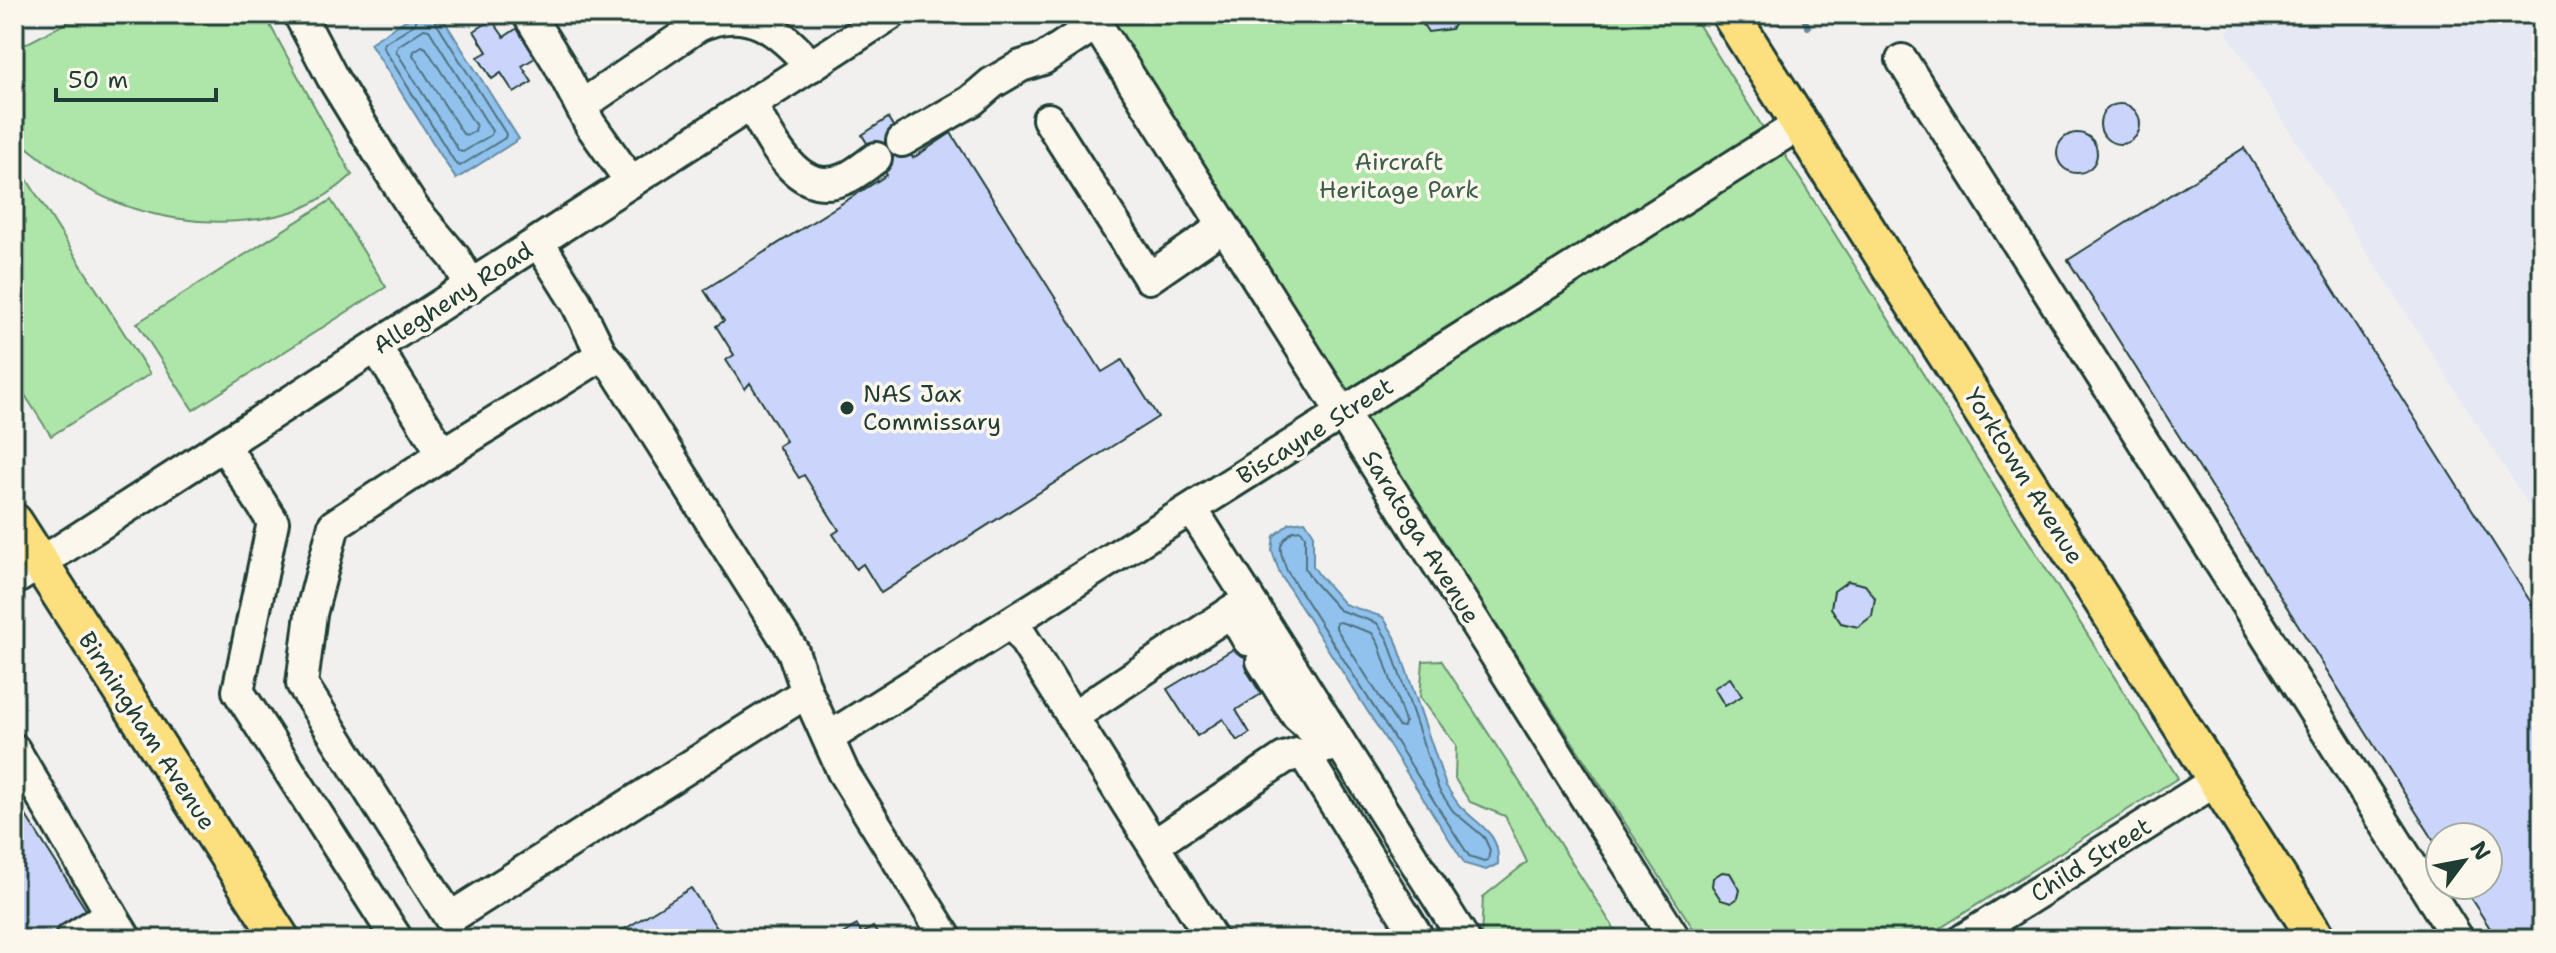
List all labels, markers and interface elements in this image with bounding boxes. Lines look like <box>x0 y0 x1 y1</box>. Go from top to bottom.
scale bar <box>56 52 216 102</box>
text: 50 m <box>68 64 128 96</box>
park label: Aircraft Heritage Park <box>1319 146 1479 206</box>
street label: Allegheny Road <box>367 234 539 362</box>
street label: Biscayne Street <box>1231 370 1399 492</box>
place label: NAS Jax Commissary <box>863 378 1001 438</box>
street label: Yorktown Avenue <box>1957 382 2091 570</box>
marker: NAS Jax Commissary <box>838 399 856 417</box>
street label: Saratoga Avenue <box>1355 444 1487 630</box>
street label: Birmingham Avenue <box>71 626 223 836</box>
street label: Child Street <box>2025 810 2157 910</box>
north arrow <box>2424 821 2504 901</box>
text: N <box>2464 836 2497 866</box>

